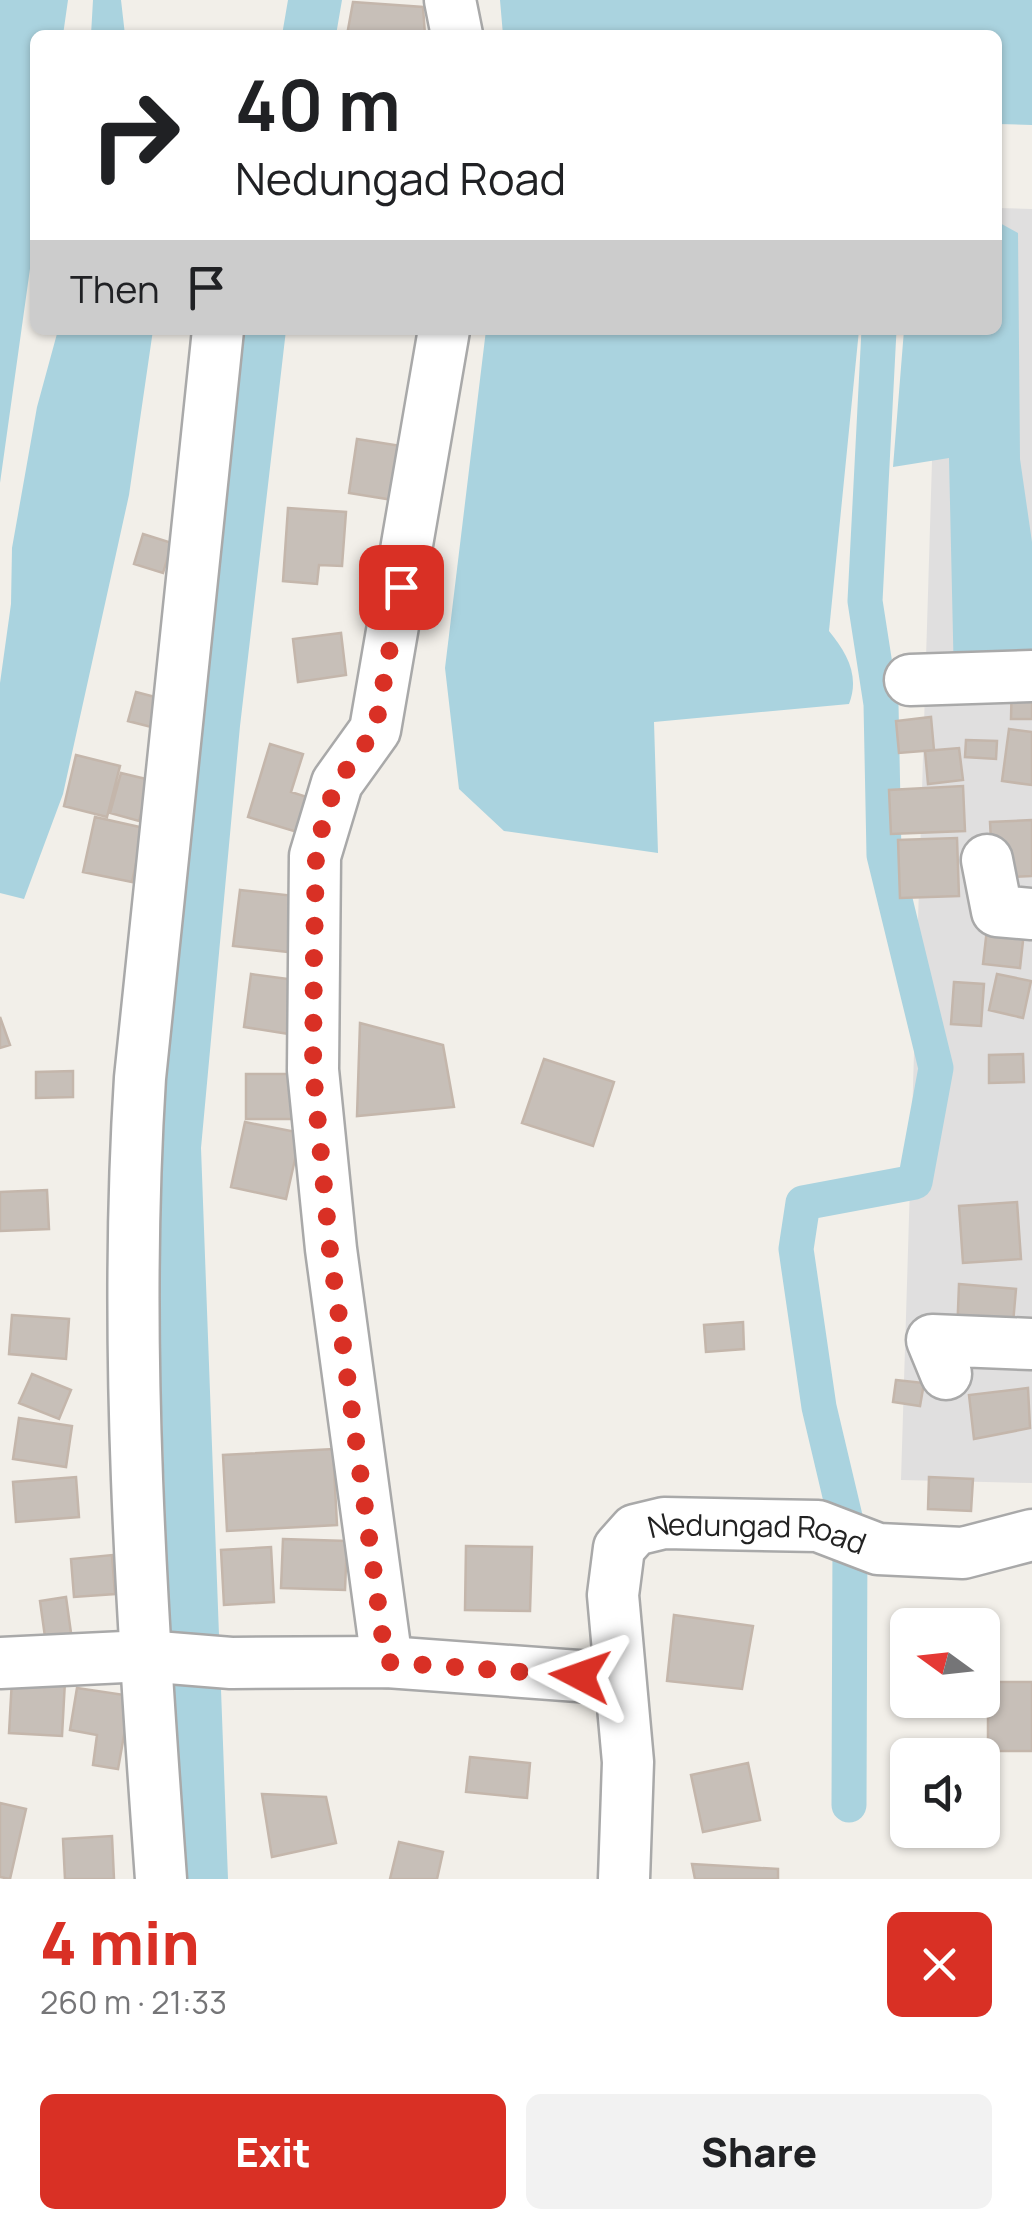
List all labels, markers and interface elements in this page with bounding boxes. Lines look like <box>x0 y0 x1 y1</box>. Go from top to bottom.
text: 40 m <box>235 56 401 152</box>
icon: right <box>70 70 200 200</box>
text: Nedungad Road <box>235 147 566 209</box>
icon: arrive <box>179 260 234 315</box>
text: Then <box>70 262 159 314</box>
pin <box>359 545 444 630</box>
icon: arrive <box>374 560 429 615</box>
street label: Nedungad Road <box>643 1502 872 1563</box>
north arrow <box>890 1608 1000 1718</box>
map controls <box>890 1608 1000 1848</box>
position arrow <box>528 1624 632 1728</box>
button: sound <box>890 1738 1000 1848</box>
text: 4 min <box>40 1901 200 1983</box>
button: close <box>887 1912 992 2017</box>
text: 260 m · 21:33 <box>40 1980 227 2024</box>
button: Exit <box>40 2094 506 2209</box>
button: Share <box>526 2094 992 2209</box>

